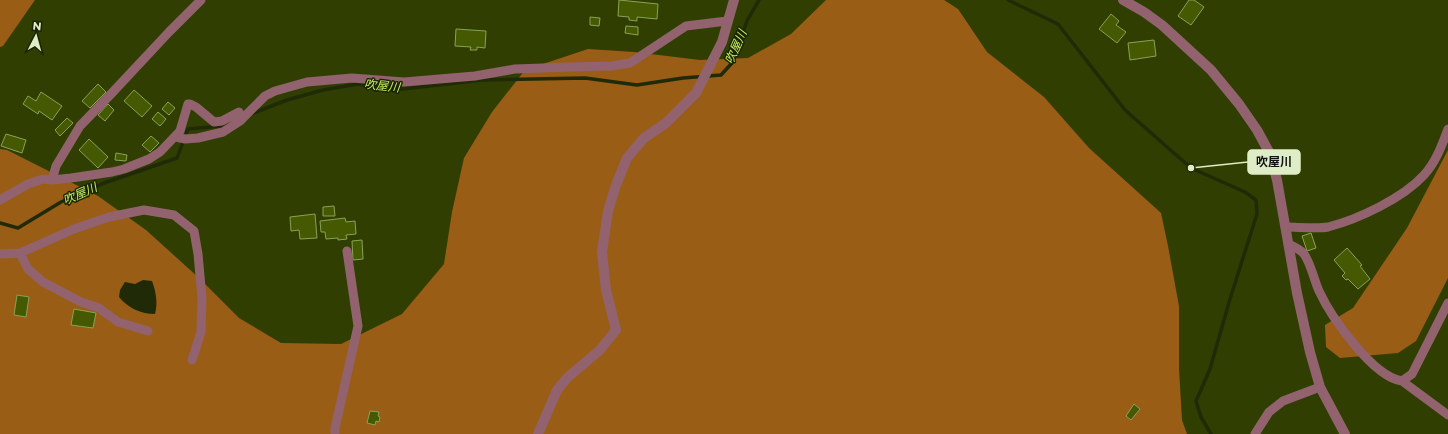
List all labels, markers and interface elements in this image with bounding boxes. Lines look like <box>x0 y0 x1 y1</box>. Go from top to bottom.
north arrow <box>16 16 56 56</box>
text: N <box>32 19 42 33</box>
water label: 吹屋川 <box>721 25 751 66</box>
water label: 吹屋川 <box>363 76 403 95</box>
callout: 吹屋川 <box>1248 150 1300 174</box>
text: 吹屋川 <box>1256 154 1292 169</box>
water label: 吹屋川 <box>60 179 101 208</box>

